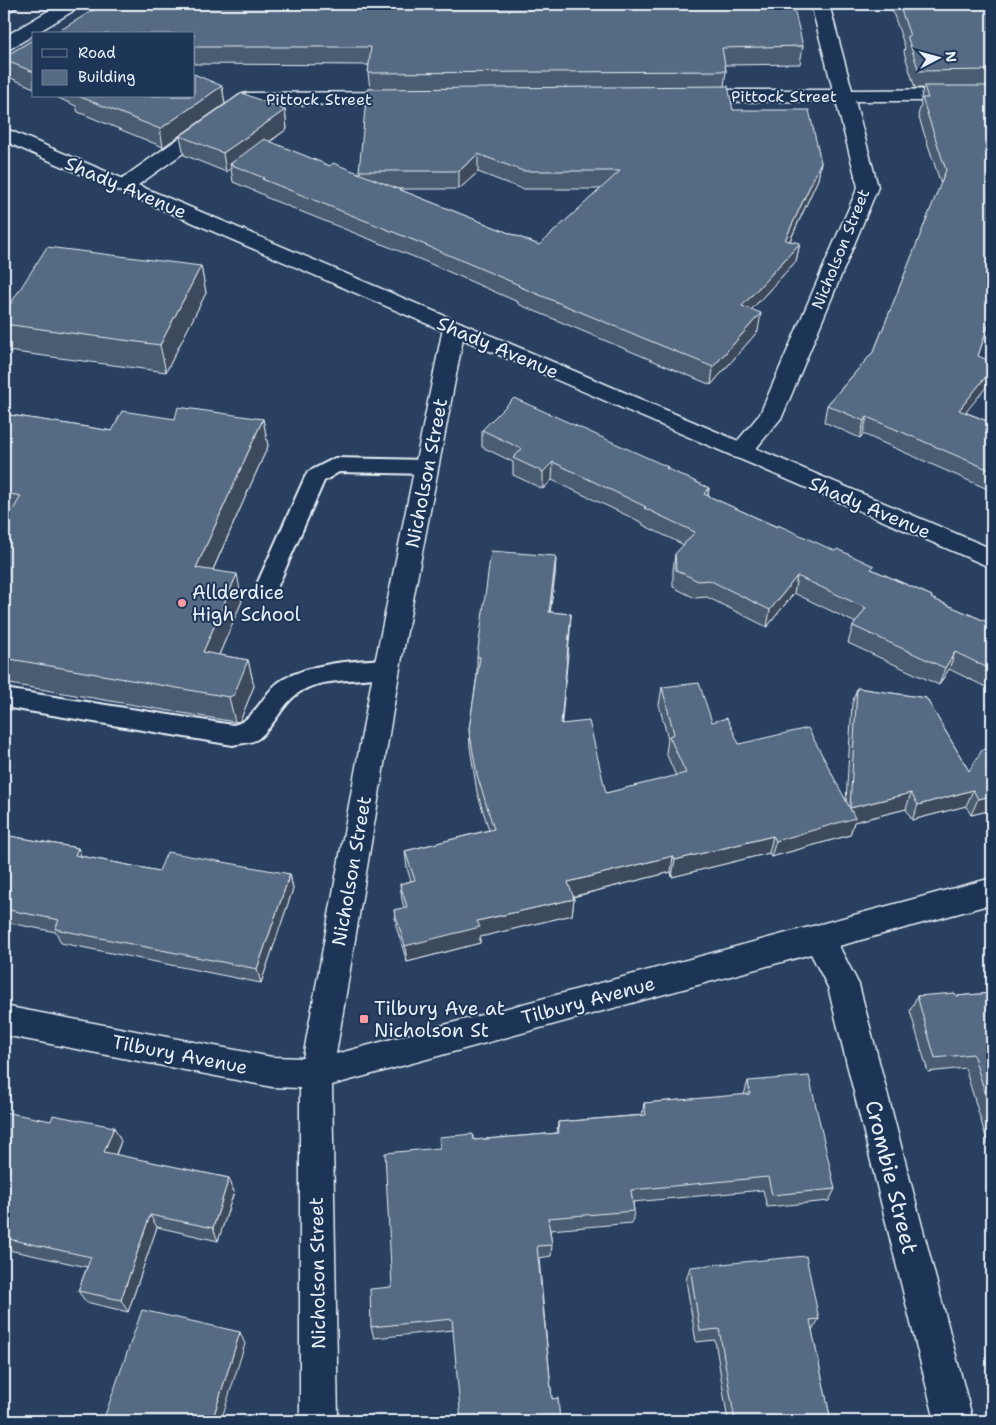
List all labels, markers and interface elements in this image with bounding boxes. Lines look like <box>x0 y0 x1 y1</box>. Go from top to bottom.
legend <box>32 32 195 98</box>
north arrow <box>914 32 964 82</box>
text: Road <box>78 43 116 63</box>
text: N <box>941 50 960 63</box>
text: Building <box>78 67 135 87</box>
street label: Pittock Street <box>731 86 837 107</box>
street label: Pittock Street <box>266 89 372 110</box>
street label: Shady Avenue <box>61 151 191 224</box>
street label: Nicholson Street <box>807 186 874 312</box>
street label: Shady Avenue <box>433 311 563 384</box>
street label: Nicholson Street <box>400 396 453 550</box>
street label: Shady Avenue <box>805 471 935 544</box>
place label: Allderdice High School <box>192 580 301 627</box>
marker: Allderdice High School <box>176 597 188 609</box>
street label: Nicholson Street <box>326 794 377 948</box>
street label: Tilbury Avenue <box>518 971 658 1030</box>
place label: Tilbury Ave at Nicholson St <box>374 996 505 1043</box>
marker: Tilbury Ave at Nicholson St <box>358 1013 370 1025</box>
street label: Tilbury Avenue <box>110 1029 250 1080</box>
street label: Crombie Street <box>858 1097 925 1257</box>
street label: Nicholson Street <box>304 1197 331 1349</box>

